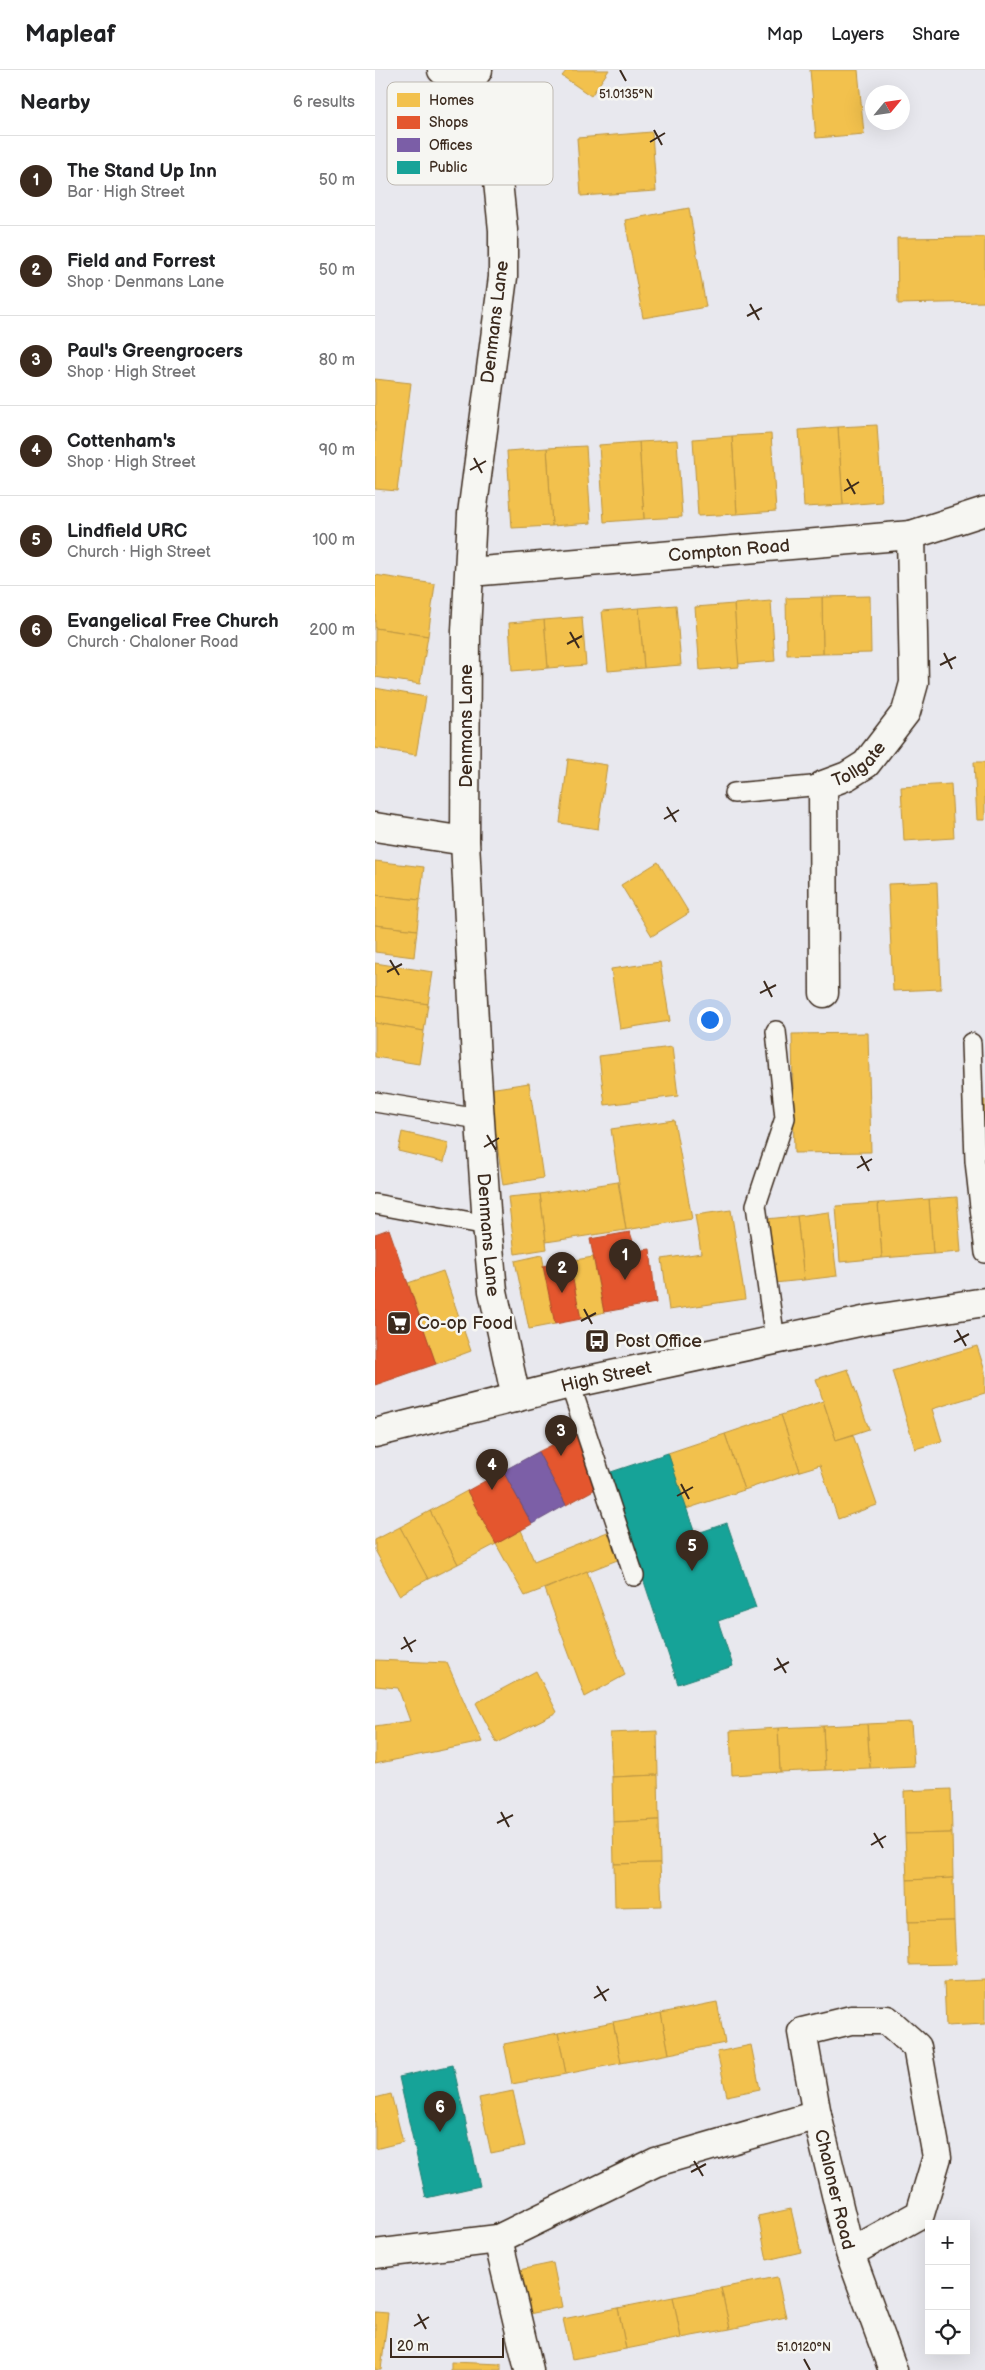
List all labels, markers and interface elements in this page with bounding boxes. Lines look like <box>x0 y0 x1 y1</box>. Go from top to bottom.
text: Mapleaf <box>25 20 116 49</box>
text: Map <box>767 24 803 45</box>
text: Layers <box>831 24 884 45</box>
text: Share <box>912 24 960 45</box>
legend <box>387 82 553 185</box>
north arrow <box>865 85 910 130</box>
text: 51.0135°N <box>599 87 653 102</box>
text: Nearby <box>20 90 90 115</box>
text: Homes <box>429 92 474 109</box>
text: 6 results <box>293 93 355 112</box>
text: Shops <box>429 114 468 131</box>
text: Offices <box>429 137 472 154</box>
text: Public <box>429 159 467 176</box>
text: The Stand Up Inn <box>67 160 217 183</box>
text: 1 <box>33 171 39 190</box>
text: 50 m <box>319 171 355 190</box>
text: Bar · High Street <box>67 183 185 202</box>
text: Field and Forrest <box>67 250 215 273</box>
street label: Denmans Lane <box>477 259 513 385</box>
text: 2 <box>31 261 41 280</box>
text: 50 m <box>319 261 355 280</box>
text: Shop · Denmans Lane <box>67 273 224 292</box>
text: Paul's Greengrocers <box>67 340 243 363</box>
text: 3 <box>31 351 41 370</box>
text: 80 m <box>319 351 355 370</box>
text: Shop · High Street <box>67 363 196 382</box>
text: Cottenham's <box>67 430 176 453</box>
text: 4 <box>31 441 41 460</box>
text: 90 m <box>319 441 355 460</box>
text: Shop · High Street <box>67 453 196 472</box>
text: Lindfield URC <box>67 520 187 543</box>
text: 5 <box>31 531 41 550</box>
text: 100 m <box>312 531 355 550</box>
street label: Compton Road <box>667 535 791 566</box>
text: Church · High Street <box>67 543 211 562</box>
text: Evangelical Free Church <box>67 610 279 633</box>
text: 6 <box>31 621 41 640</box>
text: 200 m <box>309 621 355 640</box>
text: Church · Chaloner Road <box>67 633 238 652</box>
street label: Denmans Lane <box>456 664 477 788</box>
street label: Tollgate <box>829 737 890 791</box>
your location <box>697 1007 723 1033</box>
street label: Denmans Lane <box>473 1172 504 1299</box>
pin: 1 <box>609 1239 641 1280</box>
pin: 2 <box>546 1252 578 1293</box>
supermarket icon: Co-op Food <box>386 1310 412 1336</box>
place label: Co-op Food <box>417 1313 513 1334</box>
bus stop icon: Post Office <box>584 1328 610 1354</box>
place label: Post Office <box>615 1331 702 1352</box>
street label: High Street <box>559 1356 654 1396</box>
pin: 3 <box>545 1415 577 1456</box>
pin: 4 <box>476 1449 508 1490</box>
pin: 5 <box>676 1530 708 1571</box>
pin: 6 <box>424 2091 456 2132</box>
street label: Chaloner Road <box>810 2127 859 2252</box>
map controls <box>925 2220 970 2355</box>
button: + <box>925 2220 970 2265</box>
button: − <box>925 2265 970 2310</box>
button: locate <box>925 2310 970 2355</box>
scale bar <box>390 2335 504 2358</box>
text: 20 m <box>397 2338 429 2355</box>
text: 51.0120°N <box>777 2340 831 2355</box>

